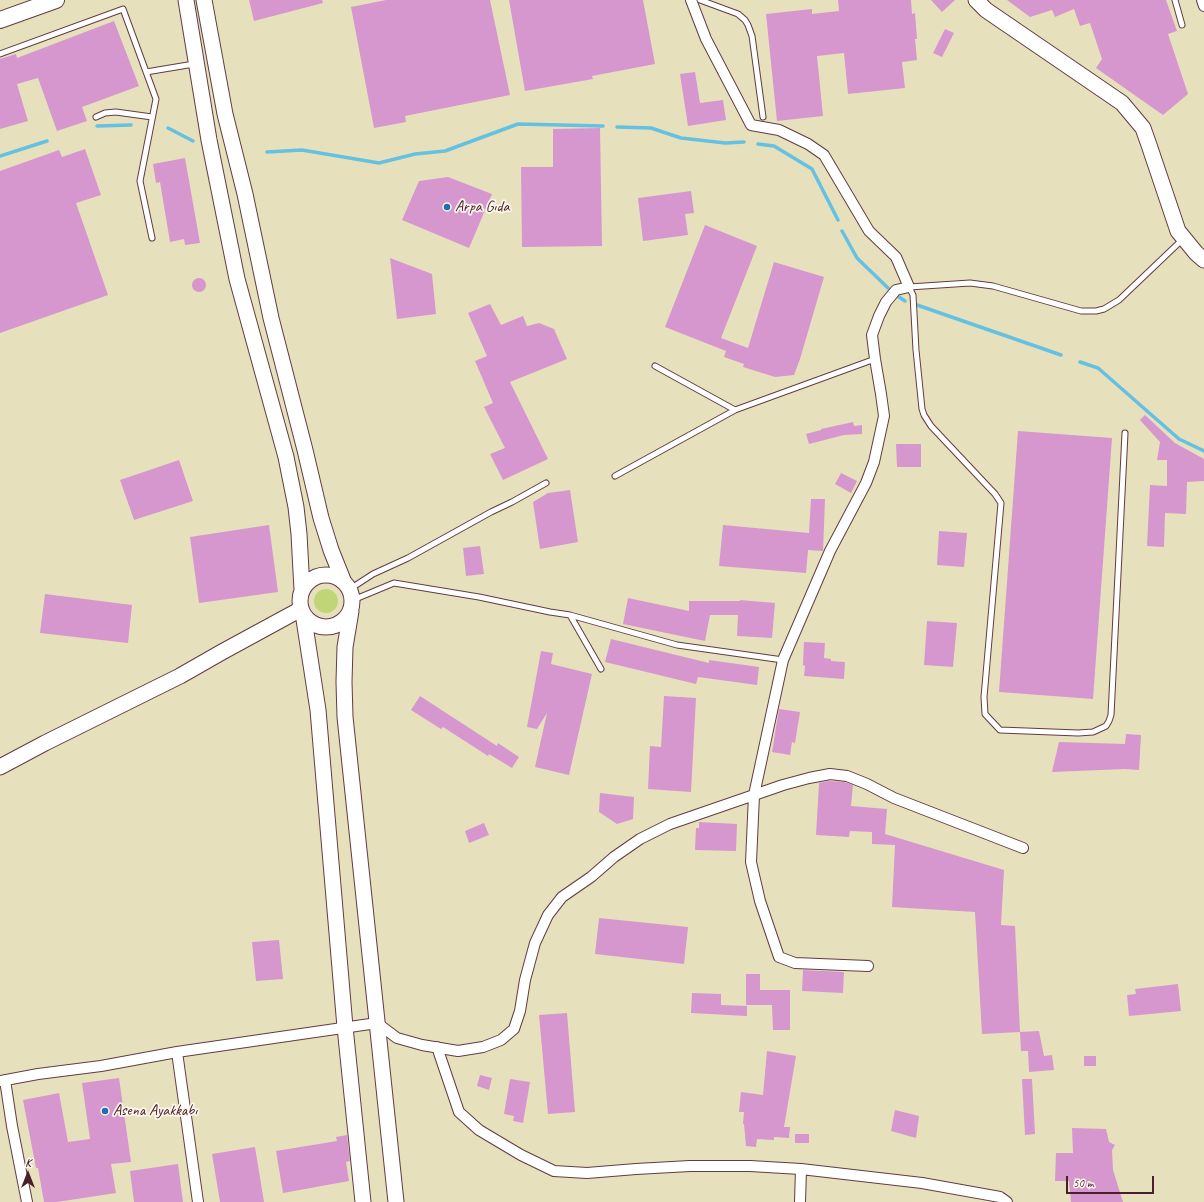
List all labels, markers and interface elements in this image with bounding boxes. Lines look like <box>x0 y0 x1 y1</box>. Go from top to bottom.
place label: Arpa Gıda <box>455 197 510 217</box>
marker: Arpa Gıda <box>442 202 452 212</box>
place label: Asena Ayakkabı <box>113 1101 197 1121</box>
marker: Asena Ayakkabı <box>100 1106 110 1116</box>
north arrow <box>8 1154 48 1194</box>
text: K <box>25 1155 31 1169</box>
scale bar <box>1068 1168 1156 1194</box>
text: 50 m <box>1073 1175 1093 1191</box>

